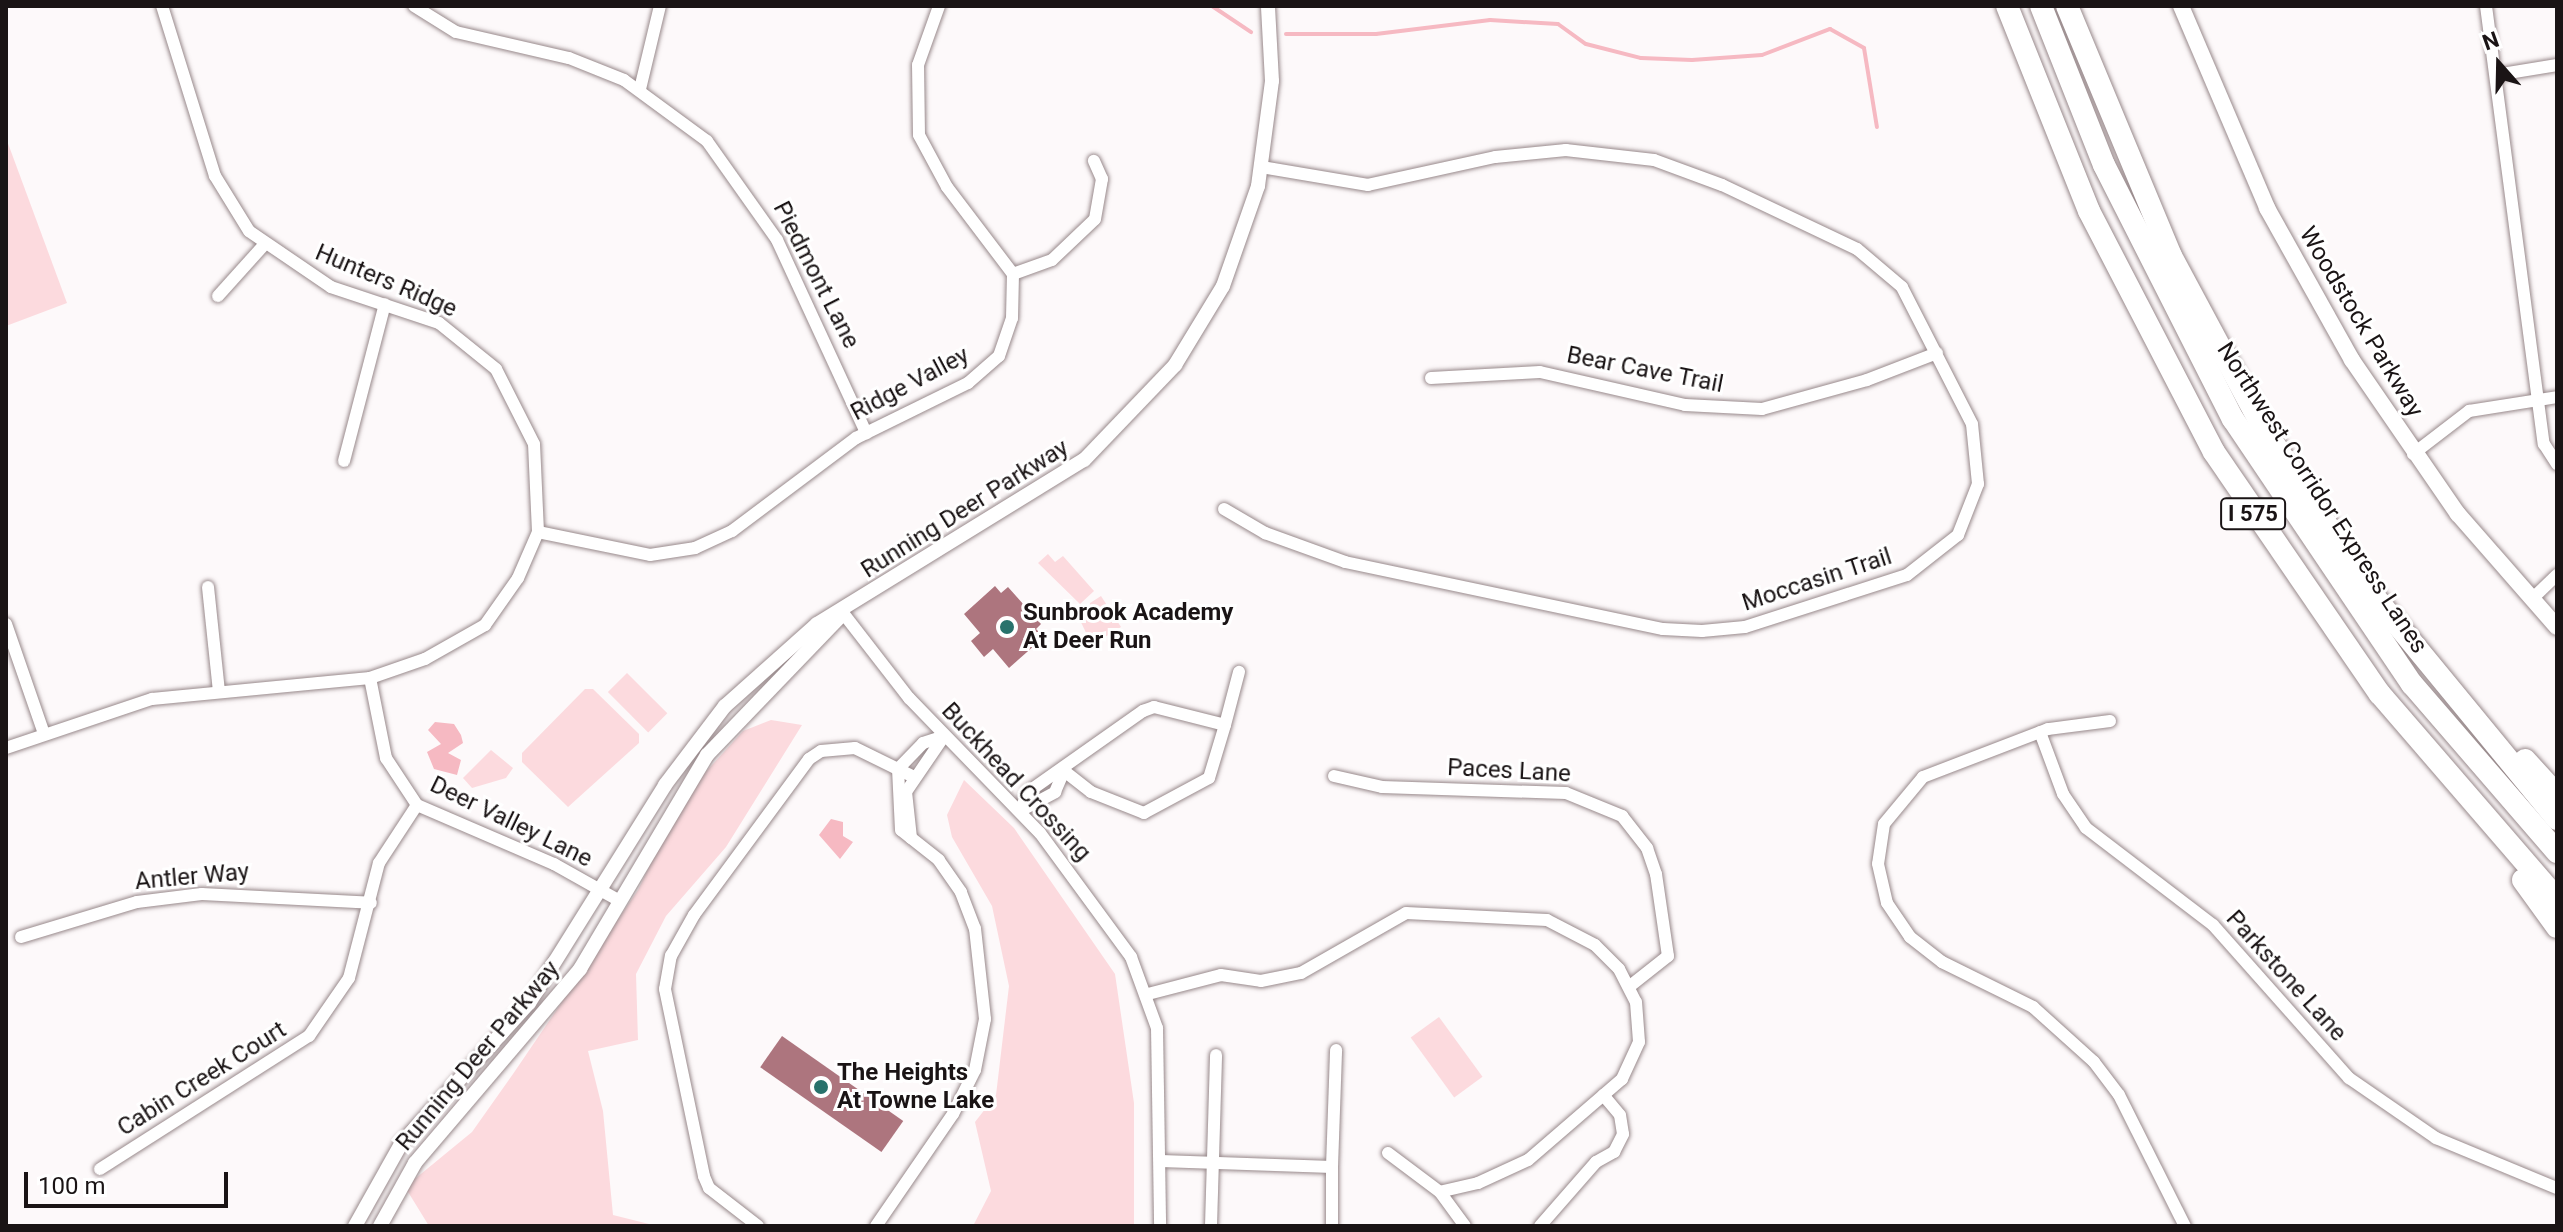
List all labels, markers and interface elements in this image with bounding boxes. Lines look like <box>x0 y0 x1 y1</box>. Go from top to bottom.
north arrow <box>2459 24 2539 104</box>
text: N <box>2479 27 2502 55</box>
street label: Piedmont Lane <box>767 197 865 353</box>
street label: Woodstock Parkway <box>2293 222 2429 422</box>
street label: Hunters Ridge <box>311 238 461 324</box>
street label: Northwest Corridor Express Lanes <box>2211 337 2433 659</box>
street label: Ridge Valley <box>846 341 974 427</box>
street label: Bear Cave Trail <box>1564 341 1726 399</box>
street label: Running Deer Parkway <box>856 433 1074 585</box>
road number: I 575 <box>2219 496 2287 532</box>
street label: Moccasin Trail <box>1738 542 1896 618</box>
place label: Sunbrook Academy At Deer Run <box>1023 599 1233 655</box>
marker: Sunbrook Academy At Deer Run <box>998 618 1016 636</box>
street label: Buckhead Crossing <box>935 697 1097 867</box>
street label: Paces Lane <box>1447 753 1571 789</box>
street label: Deer Valley Lane <box>425 770 597 874</box>
street label: Antler Way <box>134 858 250 896</box>
street label: Parkstone Lane <box>2220 905 2352 1047</box>
street label: Running Deer Parkway <box>390 955 566 1157</box>
street label: Cabin Creek Court <box>112 1016 292 1142</box>
place label: The Heights At Towne Lake <box>837 1059 995 1115</box>
marker: The Heights At Towne Lake <box>812 1078 830 1096</box>
scale bar <box>28 1156 232 1206</box>
text: 100 m <box>38 1172 105 1200</box>

